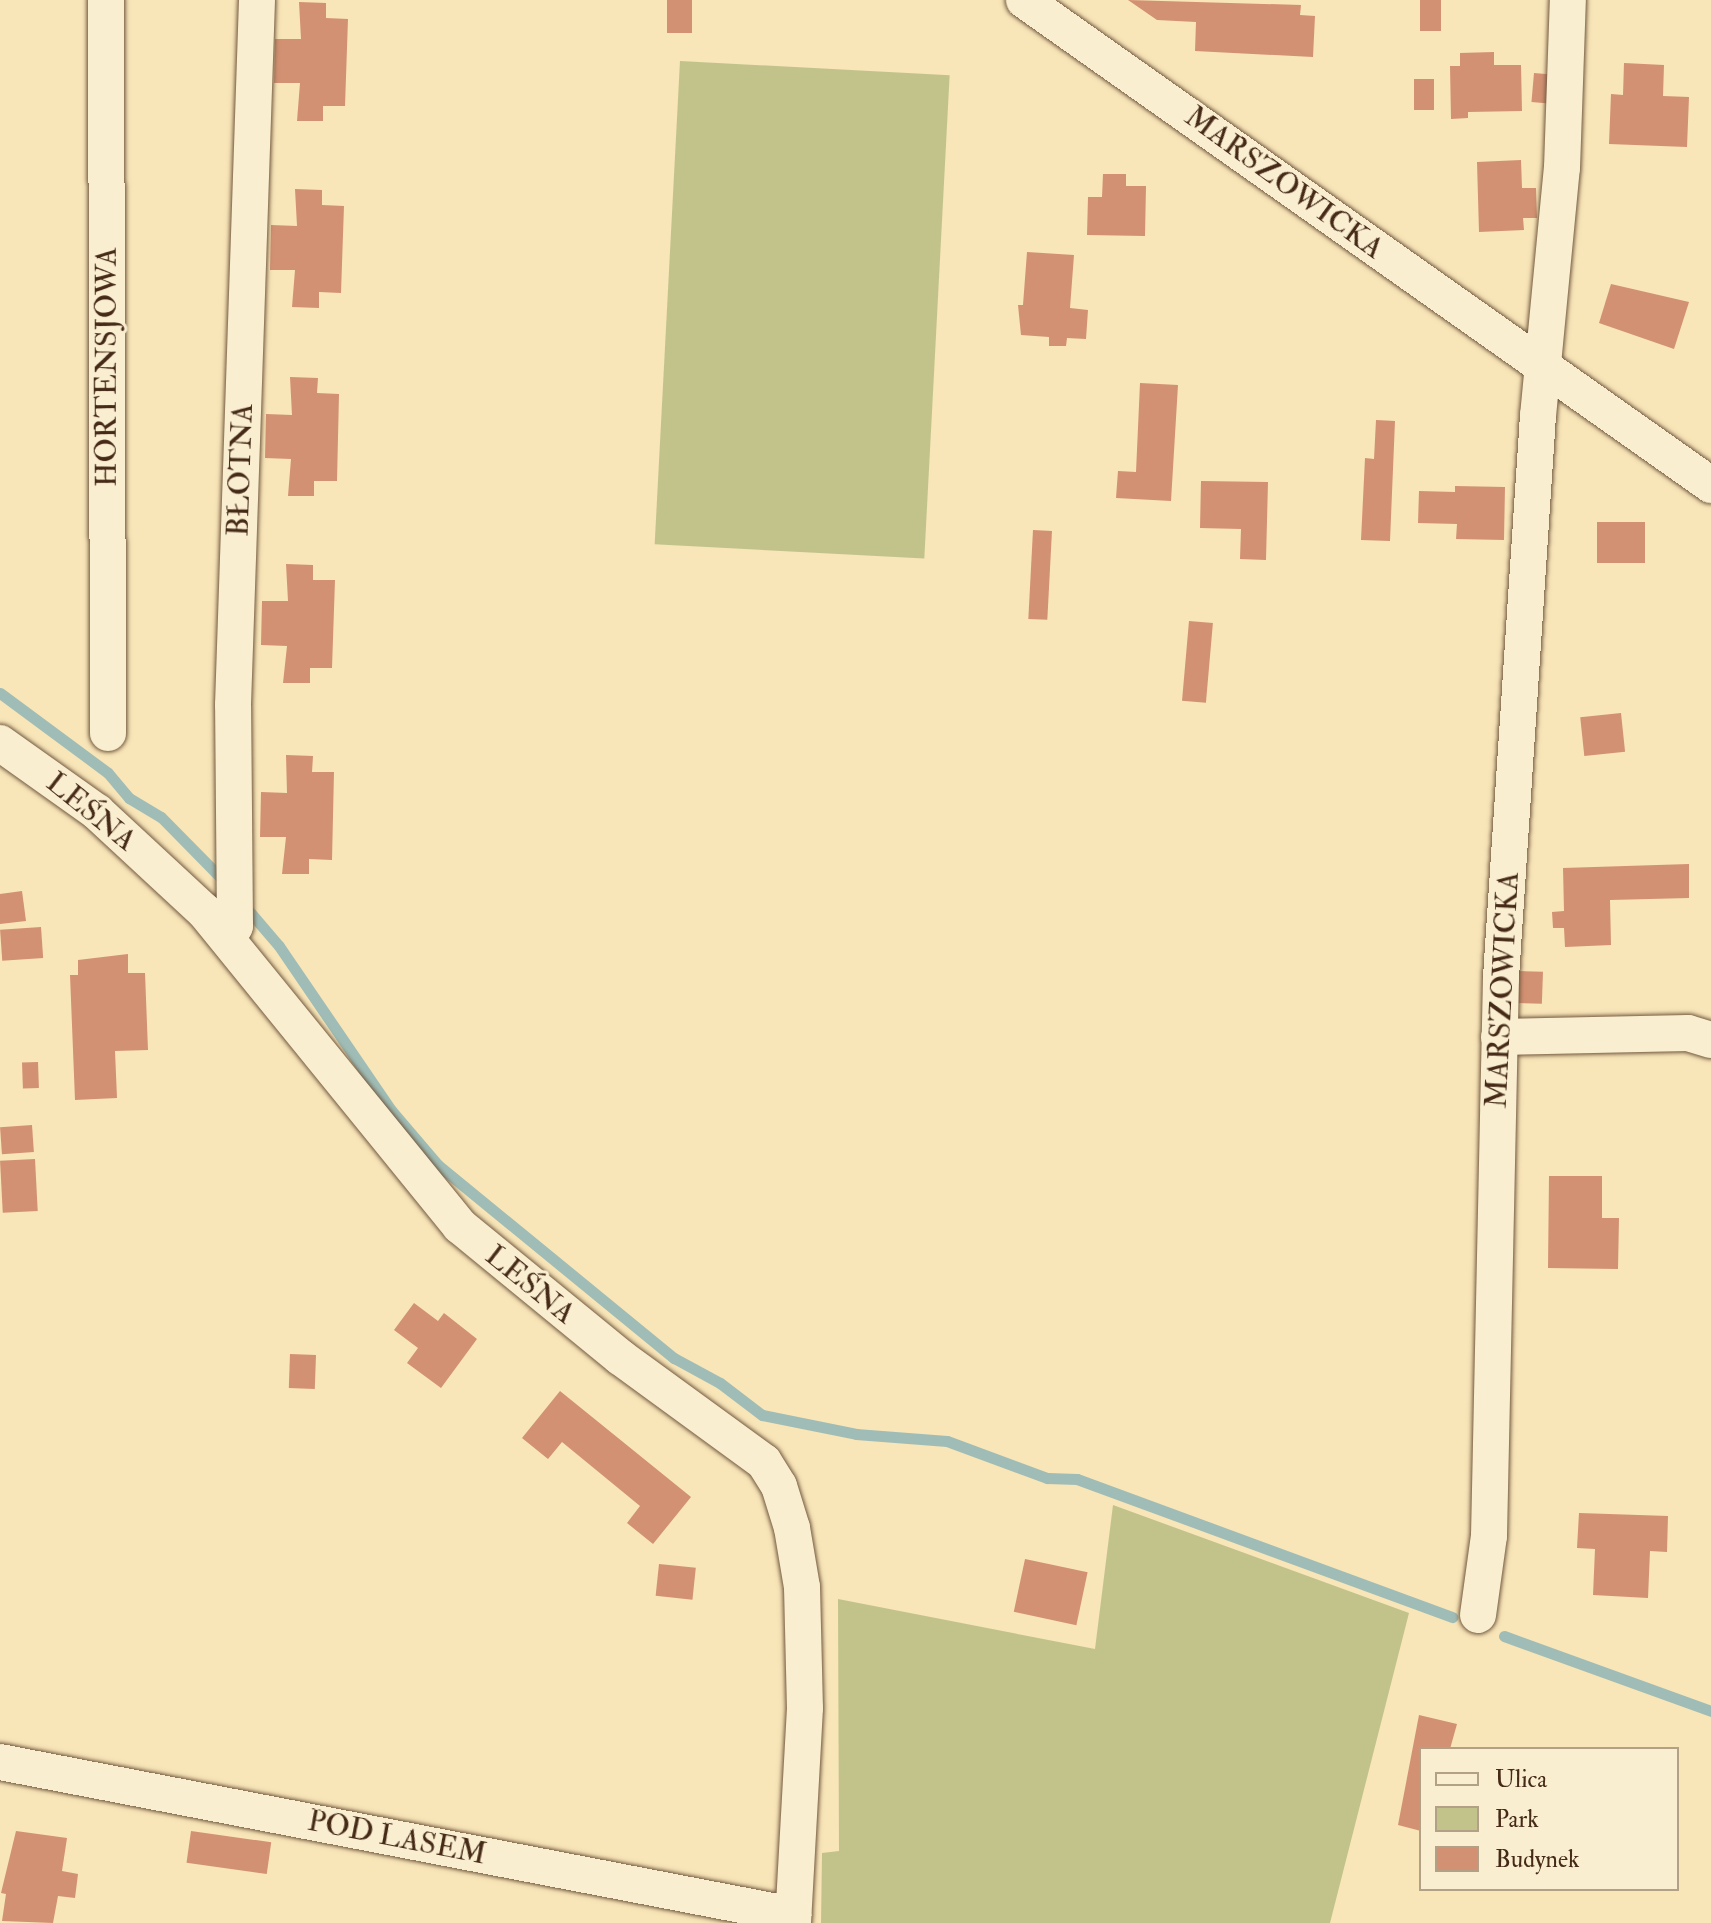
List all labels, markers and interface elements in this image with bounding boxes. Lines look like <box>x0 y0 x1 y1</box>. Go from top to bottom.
street label: MARSZOWICKA <box>1178 99 1390 267</box>
street label: HORTENSJOWA <box>89 247 125 487</box>
street label: BŁOTNA <box>221 403 261 537</box>
street label: LEŚNA <box>39 765 143 859</box>
street label: MARSZOWICKA <box>1479 871 1527 1109</box>
street label: LEŚNA <box>478 1238 582 1332</box>
legend <box>1419 1747 1679 1891</box>
text: Ulica <box>1495 1764 1547 1795</box>
street label: POD LASEM <box>305 1803 489 1873</box>
text: Park <box>1495 1804 1539 1835</box>
text: Budynek <box>1495 1844 1579 1875</box>

